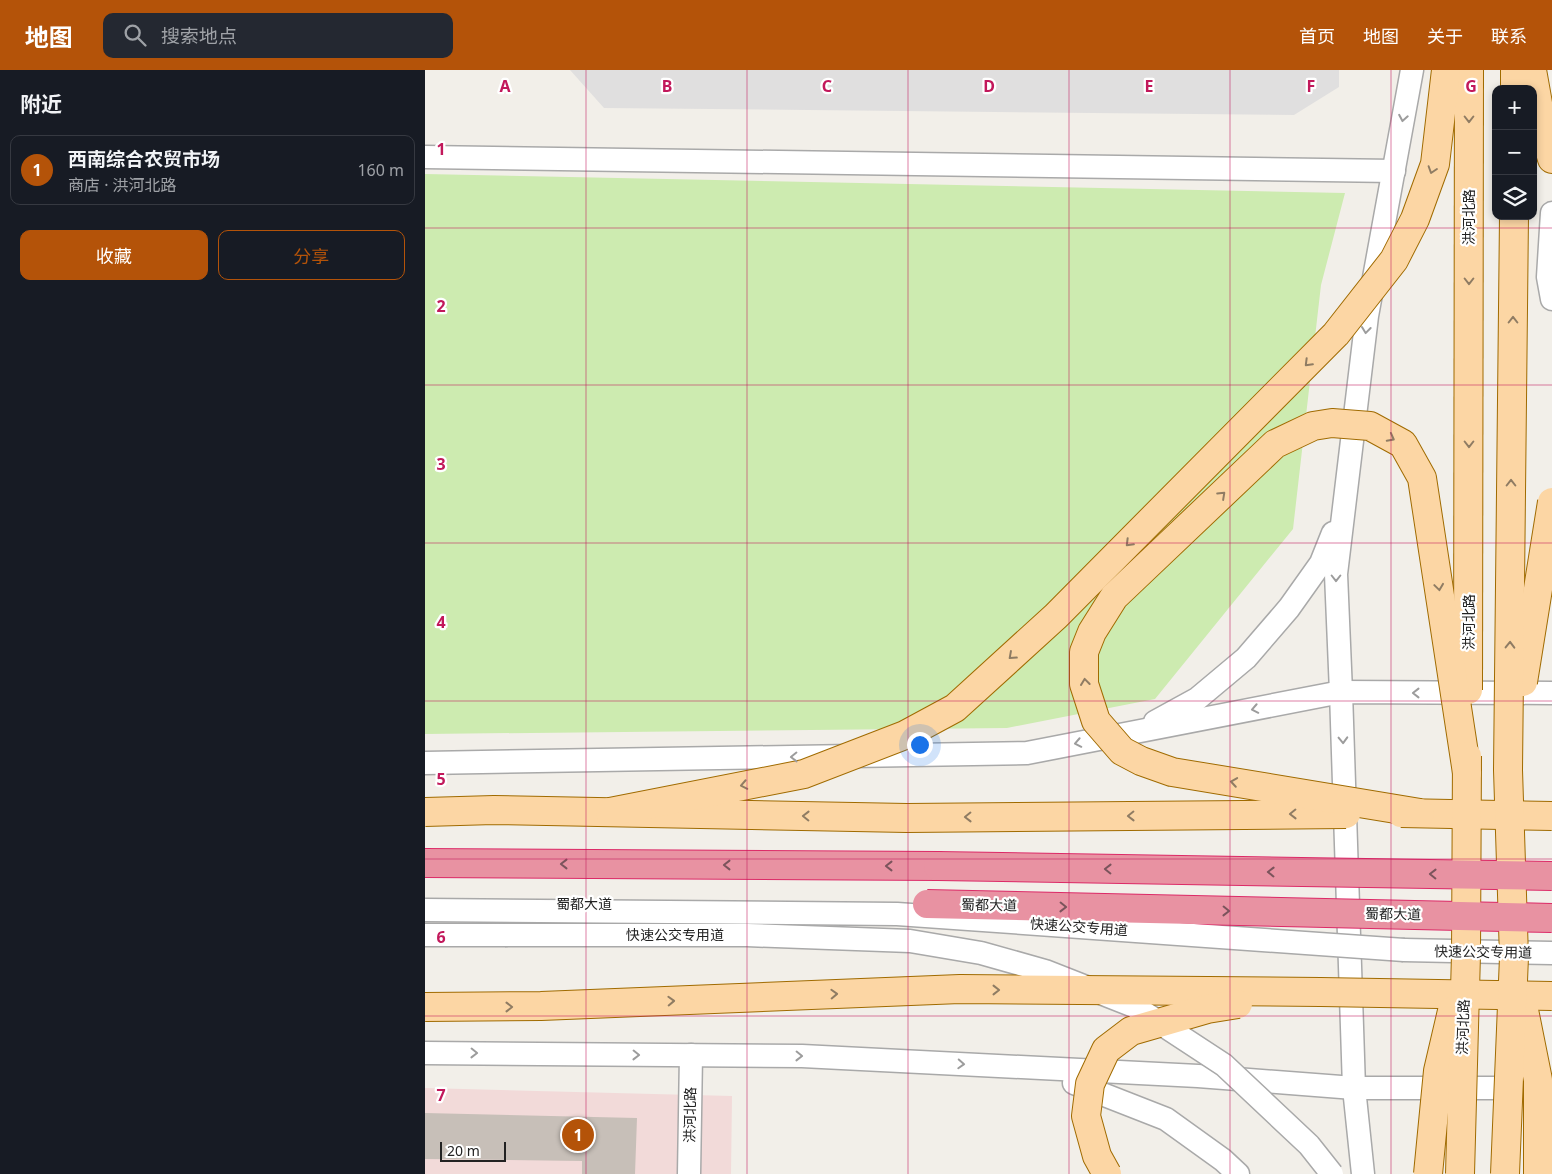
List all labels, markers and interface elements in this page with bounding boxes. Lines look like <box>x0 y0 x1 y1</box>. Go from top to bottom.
search box <box>103 13 453 58</box>
text: 地图 <box>25 20 73 53</box>
icon: search <box>121 21 149 49</box>
text: 搜索地点 <box>161 23 237 49</box>
text: 首页 <box>1299 24 1335 48</box>
text: 地图 <box>1363 24 1399 48</box>
text: 关于 <box>1427 24 1463 48</box>
text: 联系 <box>1491 24 1527 48</box>
text: A <box>499 75 511 97</box>
text: B <box>662 75 672 97</box>
text: C <box>822 75 832 97</box>
text: D <box>983 75 995 97</box>
text: E <box>1145 75 1154 97</box>
text: F <box>1307 75 1315 97</box>
text: G <box>1465 75 1477 97</box>
map controls <box>1492 85 1537 220</box>
button: + <box>1492 85 1537 130</box>
text: 附近 <box>20 90 62 118</box>
one-way arrow <box>1399 114 1409 122</box>
one-way arrow <box>1464 115 1474 123</box>
button: − <box>1492 130 1537 175</box>
text: 1 <box>436 138 446 160</box>
text: 西南综合农贸市场 <box>68 146 220 172</box>
text: 1 <box>32 159 42 181</box>
text: 160 m <box>357 159 404 181</box>
one-way arrow <box>1428 165 1438 174</box>
text: 商店 · 洪河北路 <box>68 174 177 196</box>
button: layers <box>1492 175 1537 220</box>
street label: 洪河北路 <box>1459 189 1478 245</box>
button: 收藏 <box>20 230 208 280</box>
button: 分享 <box>218 230 405 280</box>
one-way arrow <box>1464 278 1474 285</box>
text: 2 <box>436 295 446 317</box>
one-way arrow <box>1508 316 1518 324</box>
one-way arrow <box>1361 326 1372 334</box>
one-way arrow <box>1304 357 1313 366</box>
one-way arrow <box>1386 432 1395 442</box>
one-way arrow <box>1464 440 1474 448</box>
text: 3 <box>436 453 446 475</box>
one-way arrow <box>1506 479 1517 487</box>
one-way arrow <box>1216 492 1225 501</box>
one-way arrow <box>1125 537 1134 546</box>
one-way arrow <box>1331 574 1342 582</box>
one-way arrow <box>1434 582 1444 591</box>
street label: 洪河北路 <box>1459 594 1478 650</box>
text: 4 <box>436 611 446 633</box>
one-way arrow <box>1505 641 1515 649</box>
one-way arrow <box>1008 650 1017 659</box>
one-way arrow <box>1080 677 1091 685</box>
one-way arrow <box>1412 688 1420 698</box>
one-way arrow <box>1250 703 1259 714</box>
your location <box>907 732 933 758</box>
one-way arrow <box>1338 736 1348 744</box>
one-way arrow <box>1074 738 1083 748</box>
one-way arrow <box>790 752 798 763</box>
text: 5 <box>436 768 446 790</box>
one-way arrow <box>1229 778 1238 788</box>
one-way arrow <box>740 780 749 790</box>
one-way arrow <box>1289 809 1297 819</box>
one-way arrow <box>802 811 810 821</box>
one-way arrow <box>1127 811 1134 821</box>
one-way arrow <box>964 812 972 822</box>
one-way arrow <box>560 859 568 869</box>
one-way arrow <box>722 860 730 870</box>
one-way arrow <box>885 861 892 871</box>
one-way arrow <box>1104 864 1112 874</box>
one-way arrow <box>1267 866 1275 877</box>
one-way arrow <box>1429 869 1437 879</box>
street label: 蜀都大道 <box>556 894 612 913</box>
street label: 蜀都大道 <box>961 895 1017 914</box>
one-way arrow <box>1060 902 1067 912</box>
street label: 蜀都大道 <box>1365 904 1421 923</box>
one-way arrow <box>1222 905 1230 916</box>
street label: 快速公交专用道 <box>1029 914 1129 939</box>
street label: 快速公交专用道 <box>626 925 724 944</box>
text: 6 <box>436 926 446 948</box>
street label: 快速公交专用道 <box>1434 941 1532 962</box>
one-way arrow <box>992 984 1000 995</box>
one-way arrow <box>830 989 838 1000</box>
one-way arrow <box>667 996 675 1007</box>
street label: 洪河北路 <box>1452 999 1473 1055</box>
one-way arrow <box>505 1002 513 1012</box>
one-way arrow <box>470 1048 478 1058</box>
one-way arrow <box>632 1050 640 1060</box>
one-way arrow <box>795 1051 803 1061</box>
one-way arrow <box>957 1059 965 1070</box>
text: 7 <box>436 1084 446 1106</box>
street label: 洪河北路 <box>680 1087 699 1143</box>
pin: 1 <box>562 1116 594 1154</box>
scale bar <box>440 1139 506 1162</box>
text: 20 m <box>447 1141 480 1160</box>

